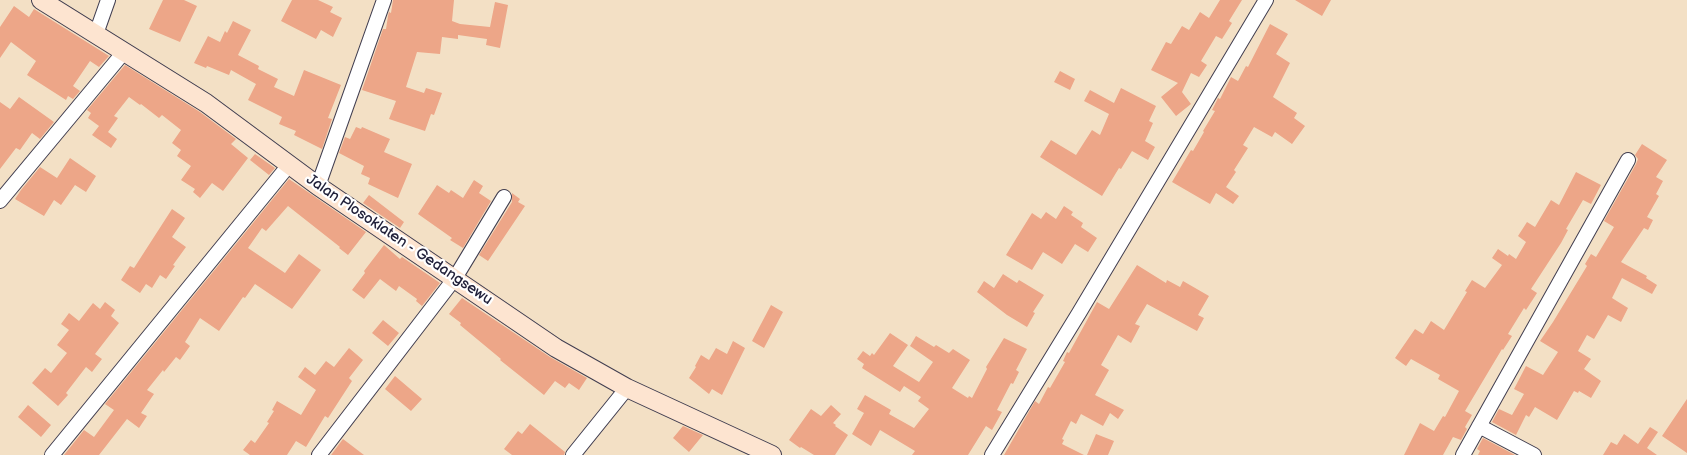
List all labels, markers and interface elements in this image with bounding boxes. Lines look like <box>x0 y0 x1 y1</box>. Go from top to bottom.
street label: Jalan Plosoklaten - Gedangsewu <box>302 171 496 309</box>

